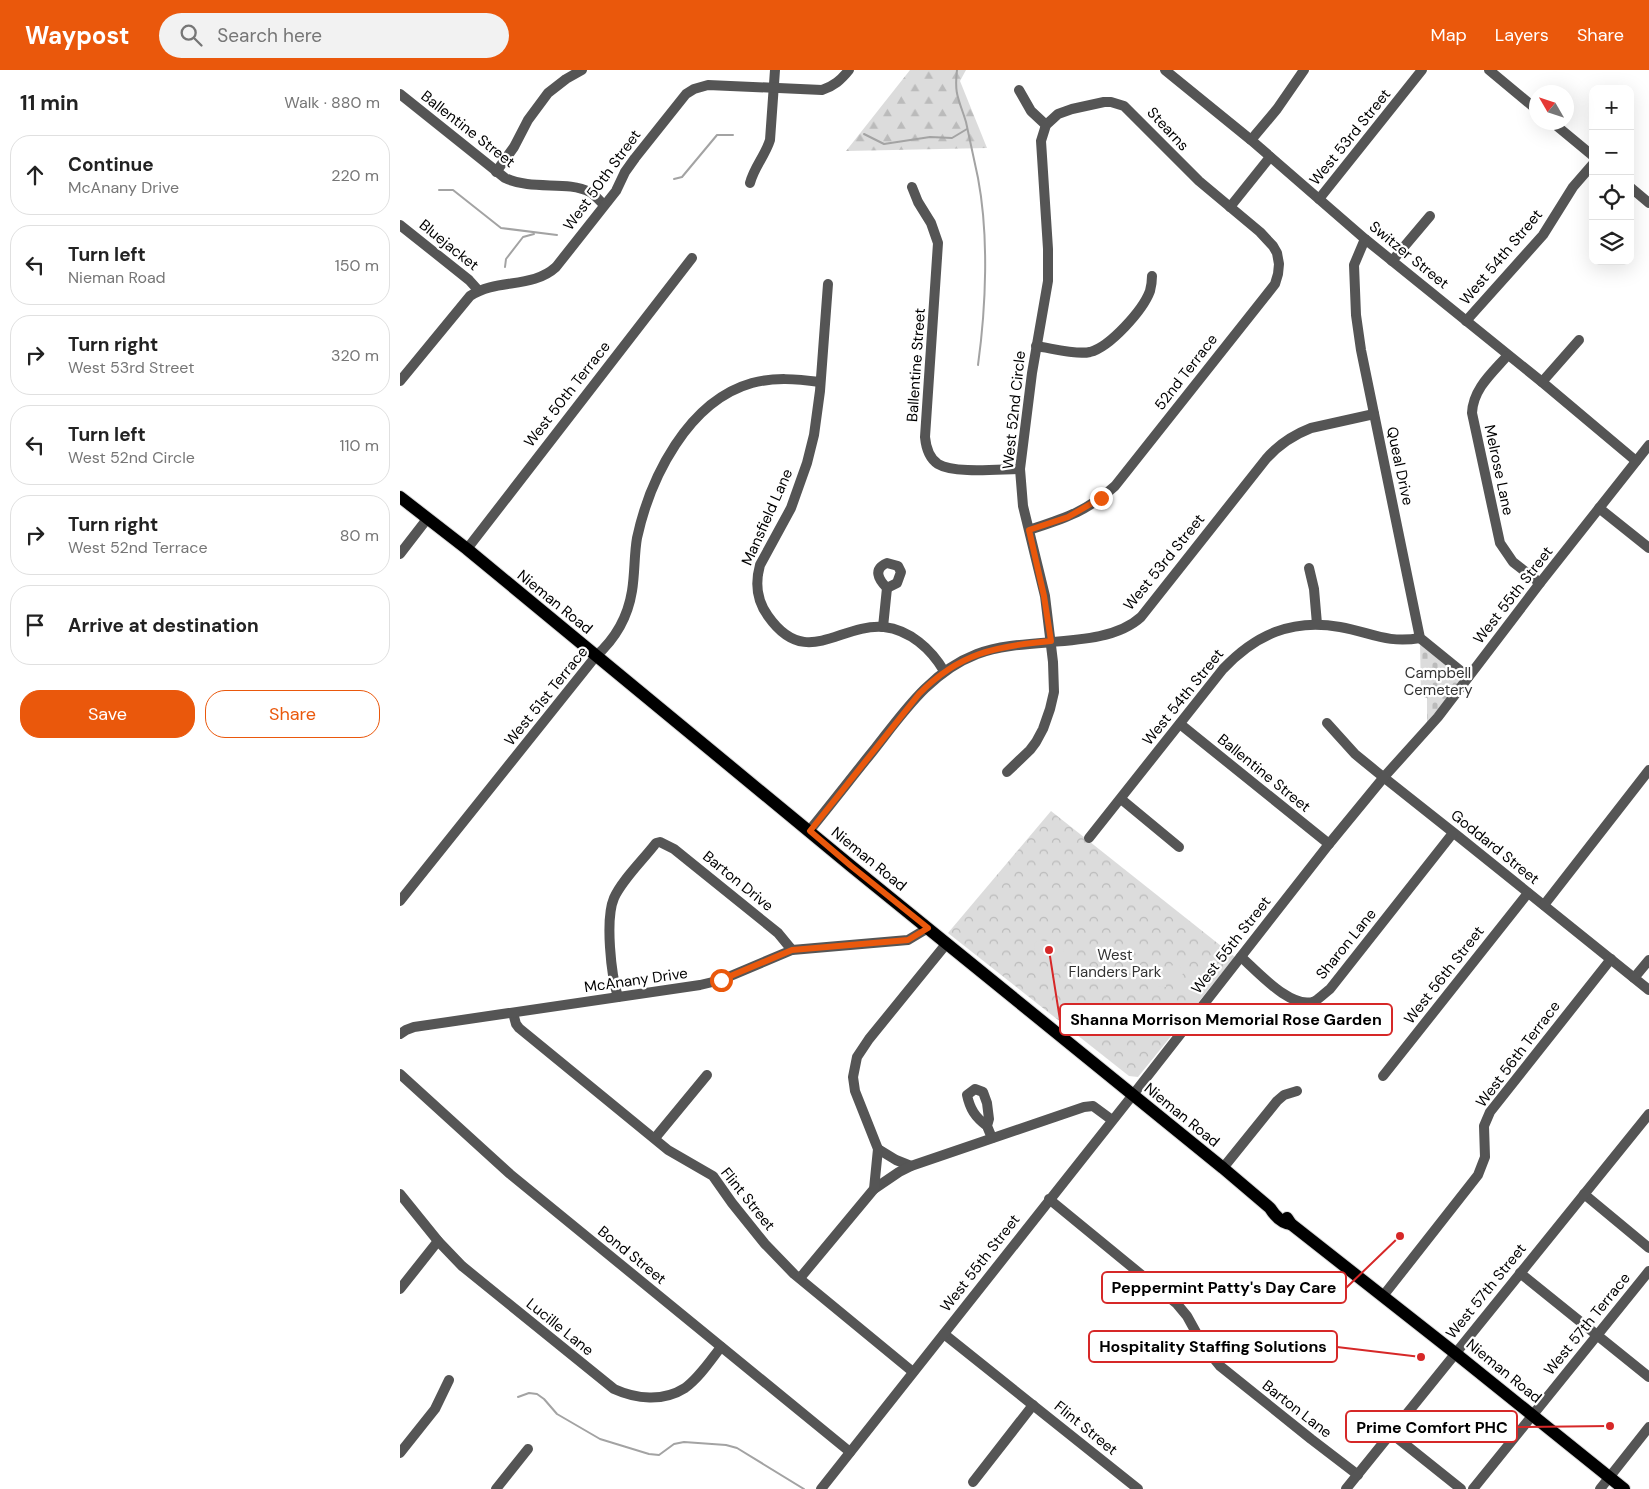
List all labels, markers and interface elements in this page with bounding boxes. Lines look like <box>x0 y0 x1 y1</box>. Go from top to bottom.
search box <box>159 13 509 58</box>
text: Waypost <box>25 20 129 51</box>
icon: search <box>177 21 205 49</box>
text: Search here <box>217 23 322 48</box>
text: Map <box>1431 23 1467 47</box>
text: Layers <box>1495 23 1549 47</box>
text: Share <box>1577 23 1624 47</box>
street label: West 53rd Street <box>1305 85 1395 189</box>
north arrow <box>1529 85 1574 130</box>
map controls <box>1589 85 1634 265</box>
button: + <box>1589 85 1634 130</box>
street label: Ballentine Street <box>417 86 519 172</box>
text: 11 min <box>20 89 79 117</box>
text: Walk · 880 m <box>284 92 380 113</box>
street label: Stearns <box>1143 103 1193 155</box>
street label: West 50th Street <box>559 126 645 234</box>
button: − <box>1589 130 1634 175</box>
text: Continue <box>68 152 154 177</box>
icon: ahead <box>21 161 49 189</box>
text: 220 m <box>331 165 379 186</box>
button: locate <box>1589 175 1634 220</box>
text: McAnany Drive <box>68 177 179 198</box>
street label: West 54th Street <box>1455 205 1547 309</box>
street label: Bluejacket <box>415 215 483 275</box>
street label: Switzer Street <box>1365 217 1453 293</box>
button: layers <box>1589 220 1634 265</box>
text: Turn left <box>68 242 146 267</box>
icon: left <box>21 251 49 279</box>
text: 150 m <box>335 255 379 276</box>
text: Nieman Road <box>68 267 166 288</box>
street label: Ballentine Street <box>902 307 930 423</box>
street label: 52nd Terrace <box>1150 330 1222 414</box>
text: Turn right <box>68 332 158 357</box>
street label: West 50th Terrace <box>519 337 615 451</box>
icon: right <box>21 341 49 369</box>
text: 320 m <box>331 345 379 366</box>
street label: West 52nd Circle <box>998 350 1030 470</box>
text: West 53rd Street <box>68 357 194 378</box>
text: Turn left <box>68 422 146 447</box>
street label: Melrose Lane <box>1480 423 1518 517</box>
street label: Queal Drive <box>1382 425 1418 507</box>
icon: left <box>21 431 49 459</box>
text: 110 m <box>340 435 379 456</box>
text: West 52nd Circle <box>68 447 195 468</box>
street label: Mansfield Lane <box>737 466 797 568</box>
route end <box>1090 487 1113 510</box>
street label: West 53rd Street <box>1119 510 1209 614</box>
text: Turn right <box>68 512 158 537</box>
icon: right <box>21 521 49 549</box>
text: 80 m <box>340 525 379 546</box>
text: West 52nd Terrace <box>68 537 208 558</box>
street label: West 55th Street <box>1469 542 1557 648</box>
street label: Nieman Road <box>513 565 597 639</box>
icon: arrive <box>21 611 49 639</box>
text: Arrive at destination <box>68 613 259 638</box>
street label: West 51st Terrace <box>500 642 592 750</box>
street label: West 54th Street <box>1138 645 1228 749</box>
park label: Campbell Cemetery <box>1404 663 1473 700</box>
button: Save <box>20 690 195 738</box>
button: Share <box>205 690 380 738</box>
street label: Ballentine Street <box>1213 729 1315 817</box>
street label: Goddard Street <box>1447 805 1544 889</box>
street label: Nieman Road <box>827 822 911 896</box>
street label: Barton Drive <box>699 846 777 916</box>
street label: West 55th Street <box>1187 892 1275 998</box>
street label: Sharon Lane <box>1311 905 1381 983</box>
street label: West 56th Street <box>1400 922 1489 1028</box>
park label: West Flanders Park <box>1069 945 1162 982</box>
street label: McAnany Drive <box>583 963 689 997</box>
route start <box>710 969 733 992</box>
street label: West 56th Terrace <box>1471 997 1565 1111</box>
callout: Shanna Morrison Memorial Rose Garden <box>1060 1004 1392 1035</box>
text: Shanna Morrison Memorial Rose Garden <box>1070 1009 1382 1030</box>
street label: Nieman Road <box>1140 1078 1224 1152</box>
street label: Flint Street <box>716 1163 780 1235</box>
street label: West 55th Street <box>936 1210 1024 1316</box>
street label: Bond Street <box>594 1221 670 1289</box>
street label: West 57th Street <box>1441 1239 1531 1343</box>
street label: West 57th Terrace <box>1539 1268 1635 1380</box>
callout: Peppermint Patty's Day Care <box>1102 1272 1346 1303</box>
text: Peppermint Patty's Day Care <box>1112 1277 1336 1298</box>
street label: Lucille Lane <box>522 1294 598 1360</box>
callout: Hospitality Staffing Solutions <box>1089 1331 1337 1362</box>
street label: Nieman Road <box>1462 1334 1546 1408</box>
text: Hospitality Staffing Solutions <box>1099 1336 1327 1357</box>
street label: Barton Lane <box>1258 1376 1336 1442</box>
street label: Flint Street <box>1050 1396 1122 1460</box>
callout: Prime Comfort PHC <box>1346 1411 1517 1442</box>
text: Prime Comfort PHC <box>1356 1417 1508 1438</box>

